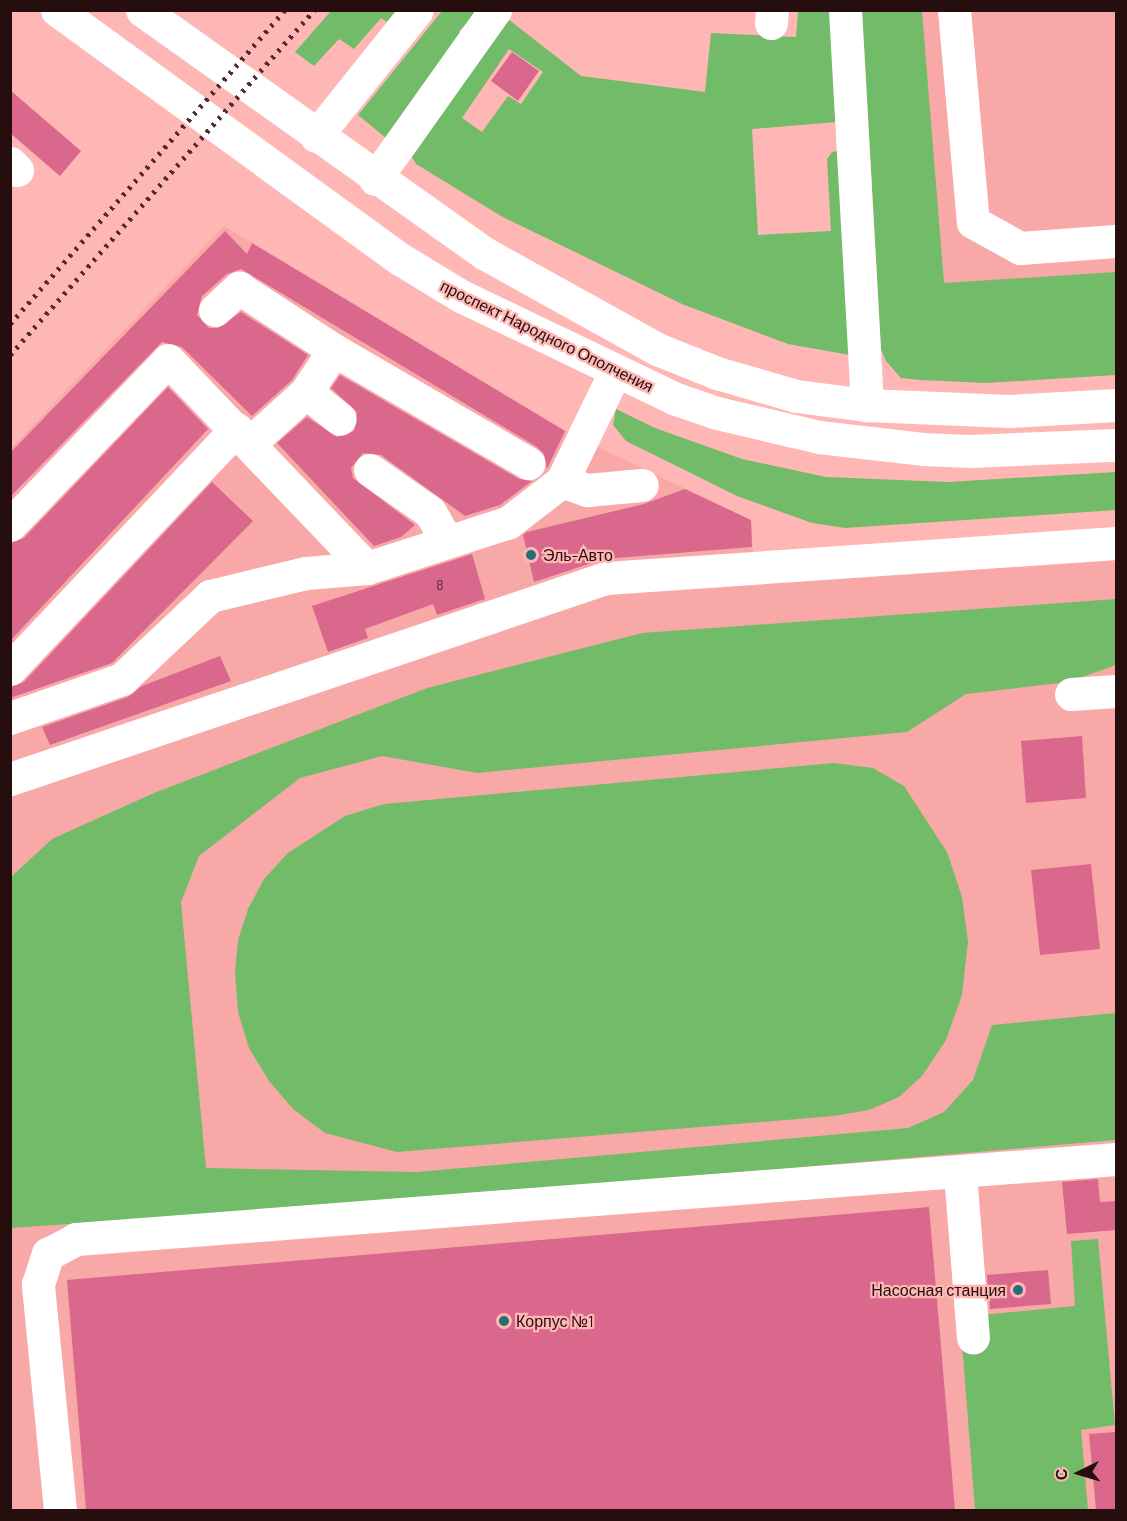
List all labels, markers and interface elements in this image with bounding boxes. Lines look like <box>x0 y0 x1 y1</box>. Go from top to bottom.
street label: проспект Народного Ополчения <box>437 276 657 396</box>
place label: Эль-Авто <box>543 545 613 565</box>
marker: Эль-Авто <box>524 548 538 562</box>
house number: 8 <box>436 577 444 593</box>
place label: Насосная станция <box>871 1280 1006 1300</box>
marker: Насосная станция <box>1011 1283 1025 1297</box>
place label: Корпус №1 <box>516 1311 594 1331</box>
marker: Корпус №1 <box>497 1314 511 1328</box>
north arrow <box>1049 1443 1109 1503</box>
text: С <box>1051 1468 1071 1481</box>

